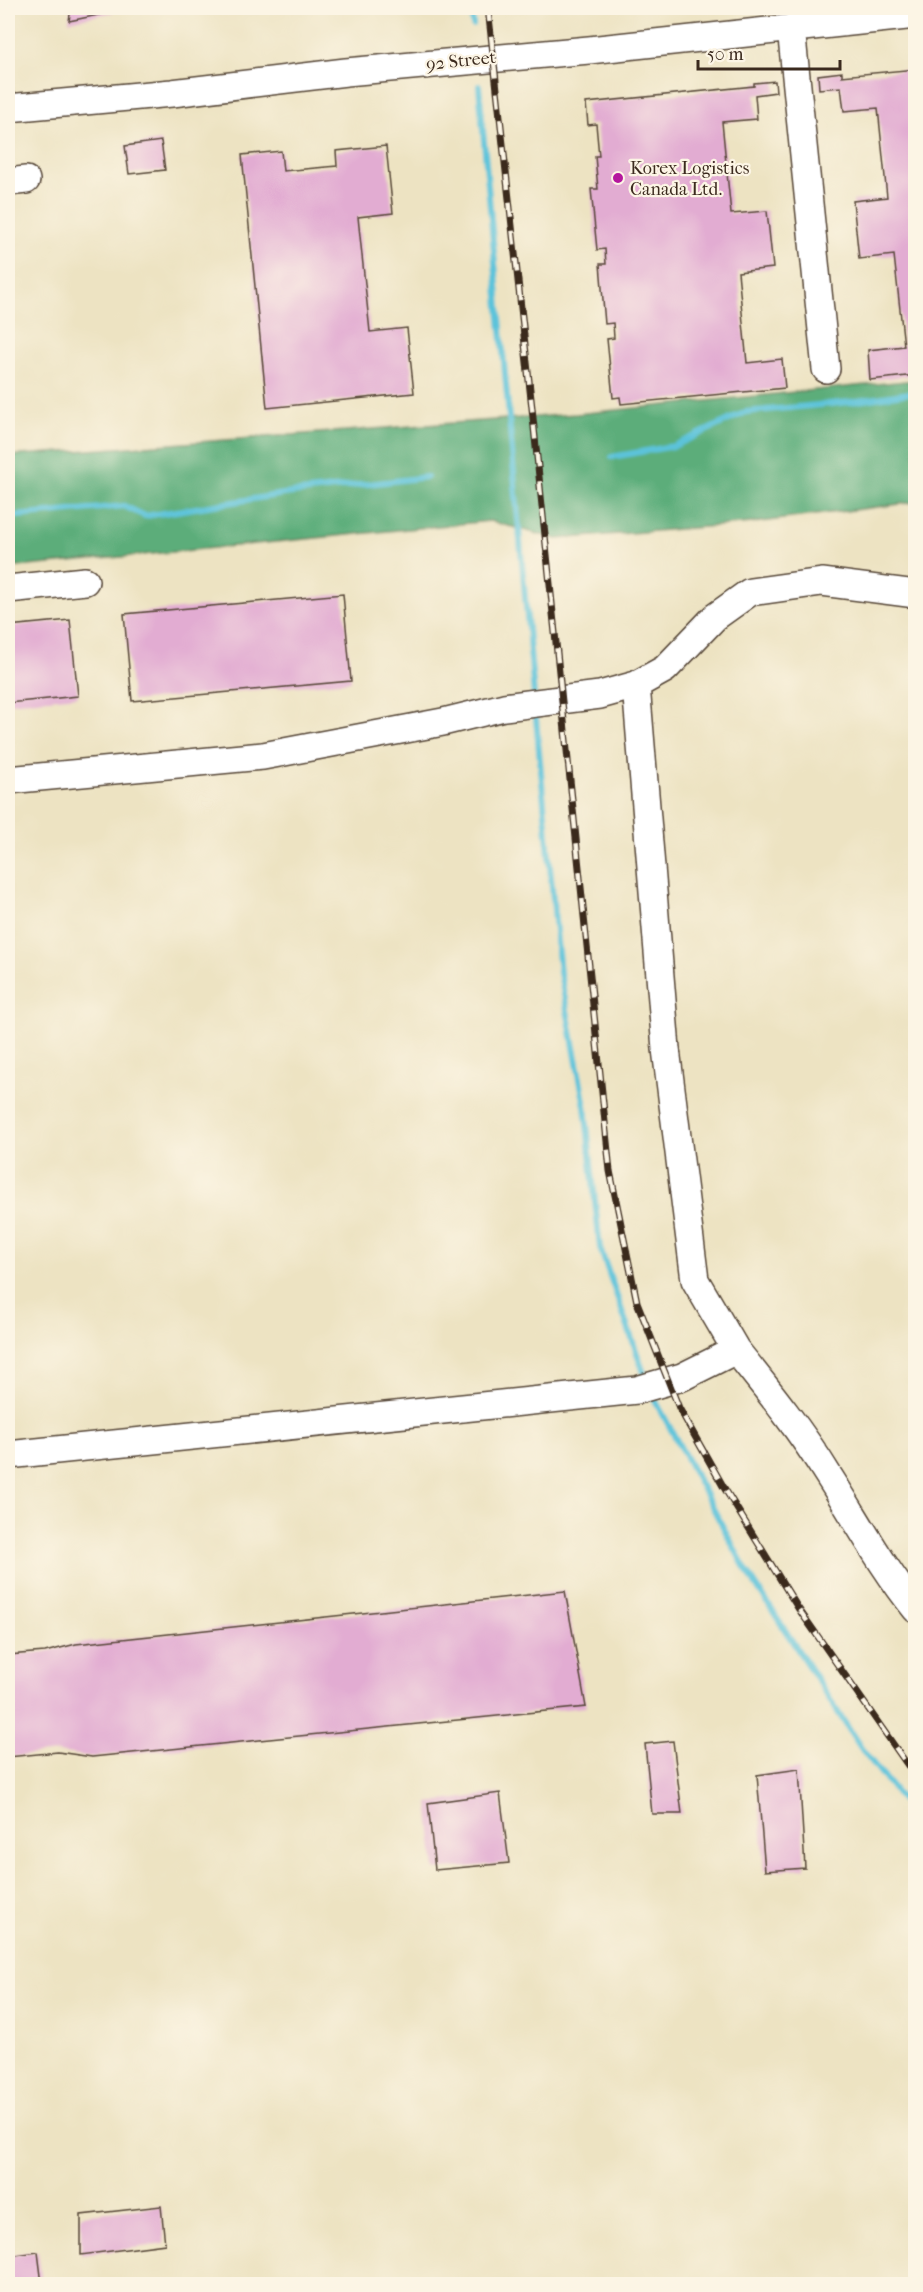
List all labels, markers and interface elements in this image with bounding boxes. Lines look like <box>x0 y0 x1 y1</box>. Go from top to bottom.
scale bar <box>698 33 840 71</box>
text: 50 m <box>707 44 744 65</box>
street label: 92 Street <box>425 47 498 75</box>
place label: Korex Logistics Canada Ltd. <box>630 158 750 200</box>
marker: Korex Logistics Canada Ltd. <box>611 171 625 185</box>

